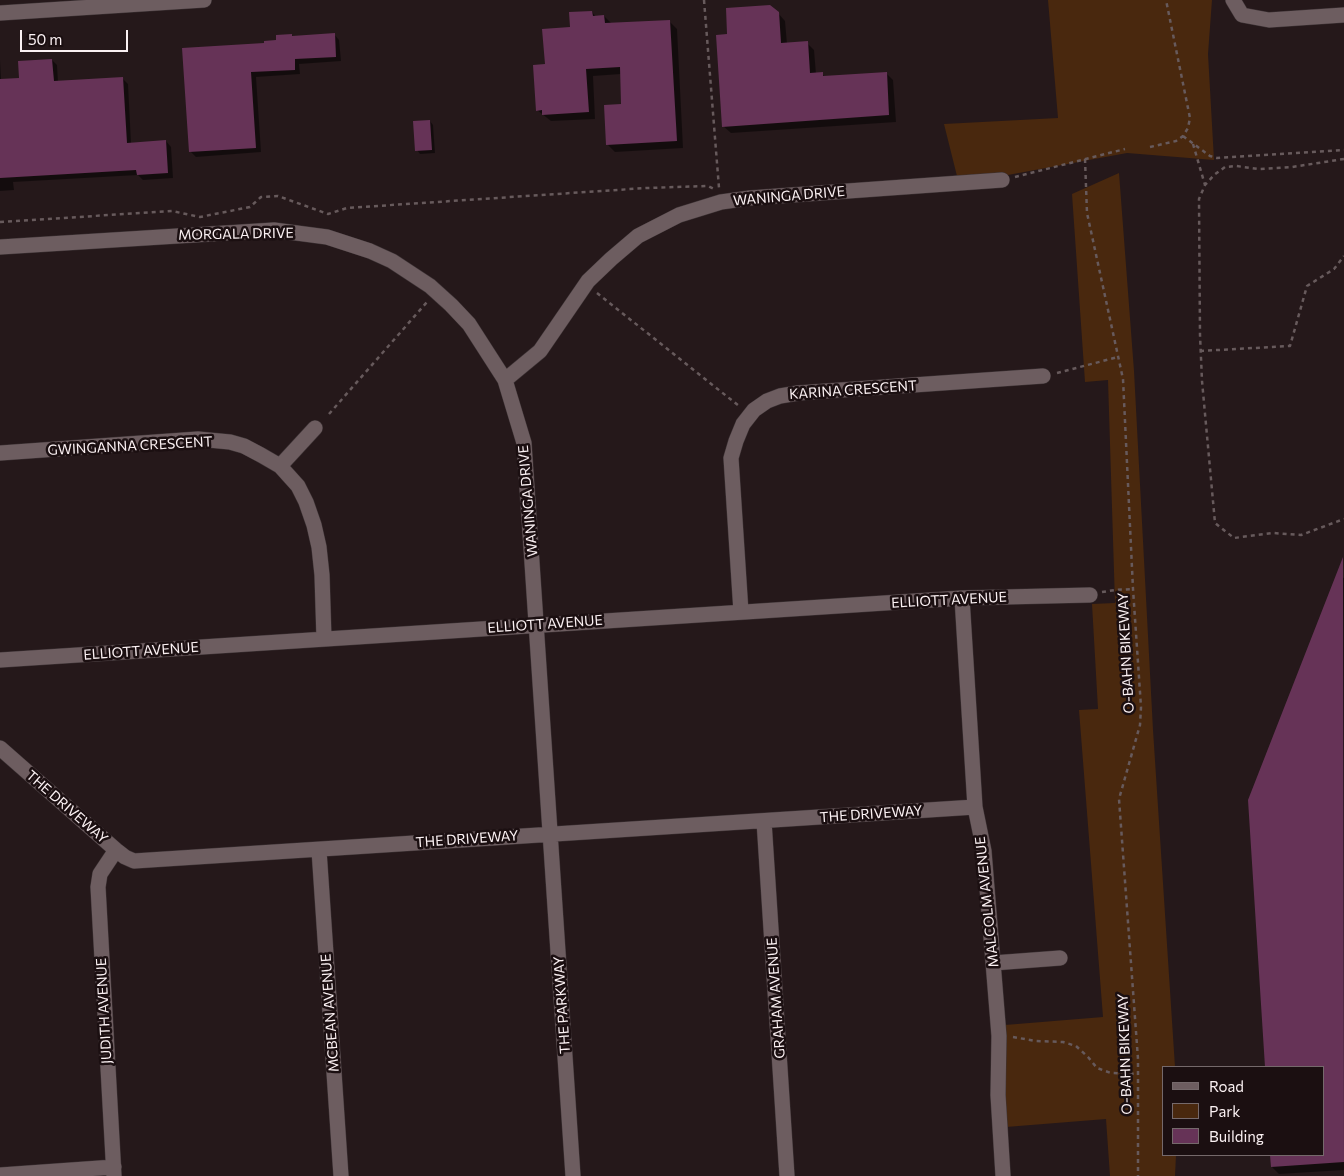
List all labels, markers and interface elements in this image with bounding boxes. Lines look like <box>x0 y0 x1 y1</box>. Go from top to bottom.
scale bar <box>22 20 130 52</box>
text: 50 m <box>28 30 62 48</box>
street label: WANINGA DRIVE <box>732 183 846 209</box>
street label: MORGALA DRIVE <box>178 225 294 243</box>
street label: KARINA CRESCENT <box>788 377 918 403</box>
street label: GWINGANNA CRESCENT <box>47 433 213 459</box>
street label: WANINGA DRIVE <box>515 444 541 558</box>
street label: ELLIOTT AVENUE <box>891 589 1007 611</box>
street label: O-BAHN BIKEWAY <box>1114 592 1138 714</box>
street label: ELLIOTT AVENUE <box>487 612 603 636</box>
street label: ELLIOTT AVENUE <box>83 639 199 663</box>
street label: THE DRIVEWAY <box>23 767 111 847</box>
street label: THE DRIVEWAY <box>819 802 923 826</box>
street label: THE DRIVEWAY <box>415 827 519 851</box>
street label: MALCOLM AVENUE <box>972 836 1002 968</box>
street label: GRAHAM AVENUE <box>763 937 789 1059</box>
street label: MCBEAN AVENUE <box>317 953 343 1073</box>
street label: THE PARKWAY <box>550 956 574 1054</box>
street label: JUDITH AVENUE <box>93 957 115 1065</box>
street label: O-BAHN BIKEWAY <box>1114 993 1136 1115</box>
legend <box>1162 1066 1324 1156</box>
text: Road <box>1209 1077 1244 1095</box>
text: Park <box>1209 1102 1240 1120</box>
text: Building <box>1209 1127 1264 1145</box>

